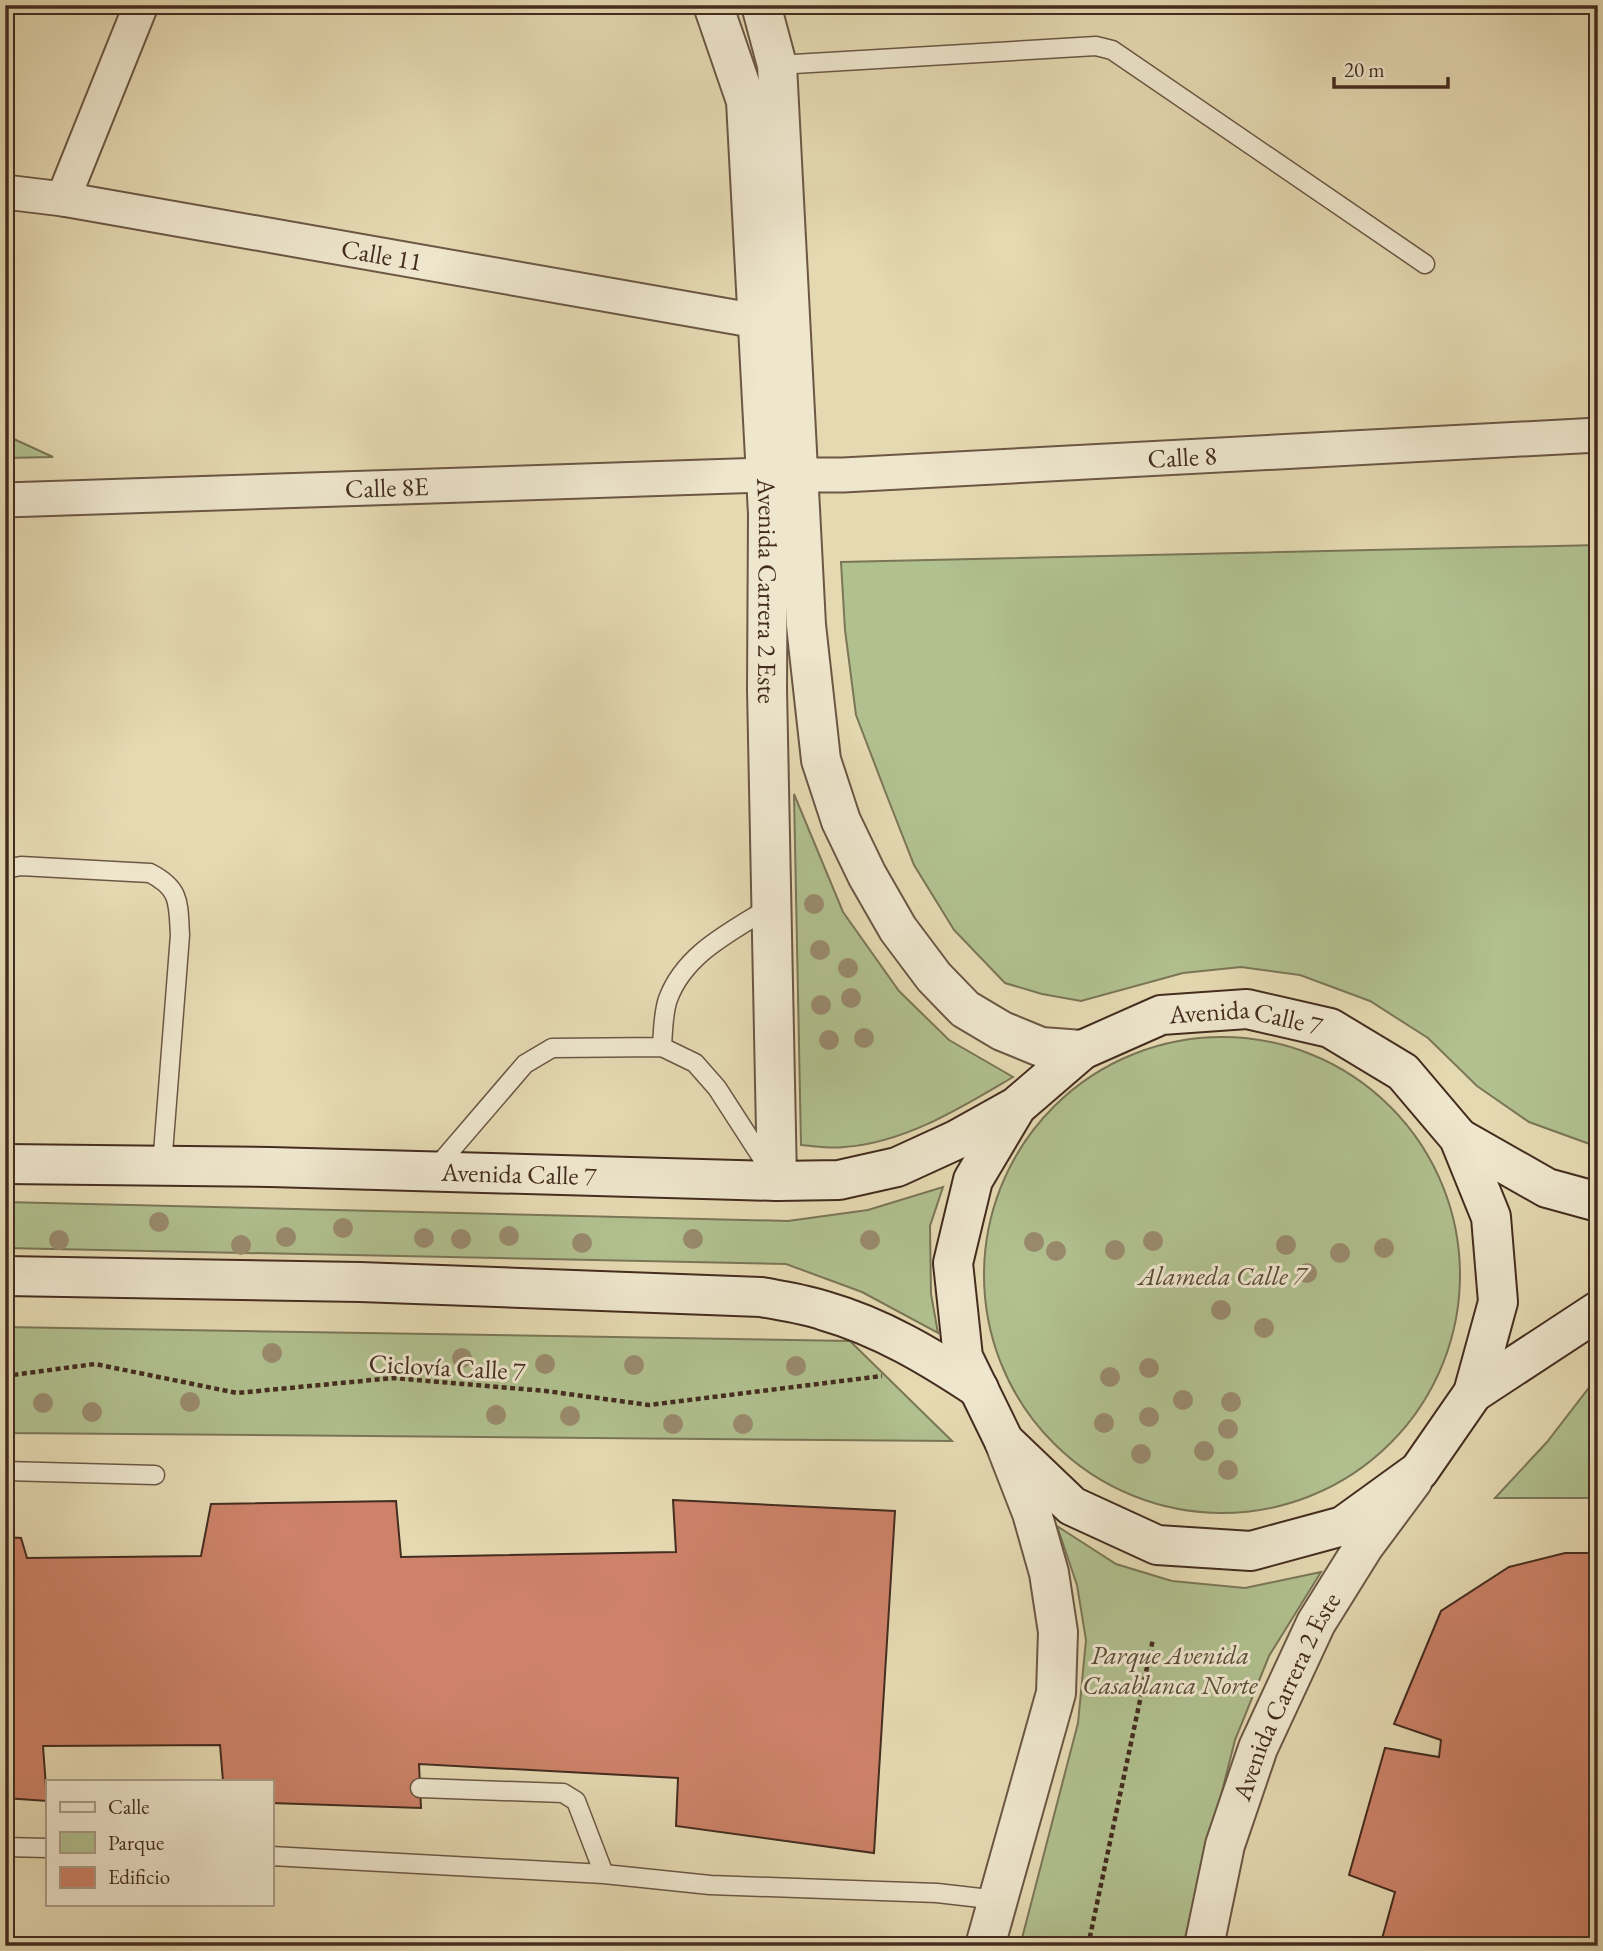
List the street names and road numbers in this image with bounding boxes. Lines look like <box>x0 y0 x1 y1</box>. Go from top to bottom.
street label: Calle 11 <box>339 231 425 279</box>
street label: Calle 8 <box>1147 438 1218 476</box>
street label: Calle 8E <box>344 469 430 506</box>
street label: Avenida Carrera 2 Este <box>749 476 785 704</box>
street label: Avenida Calle 7 <box>1167 992 1326 1043</box>
street label: Avenida Calle 7 <box>440 1155 597 1193</box>
street label: Ciclovía Calle 7 <box>368 1346 527 1388</box>
street label: Avenida Carrera 2 Este <box>1224 1586 1348 1806</box>

